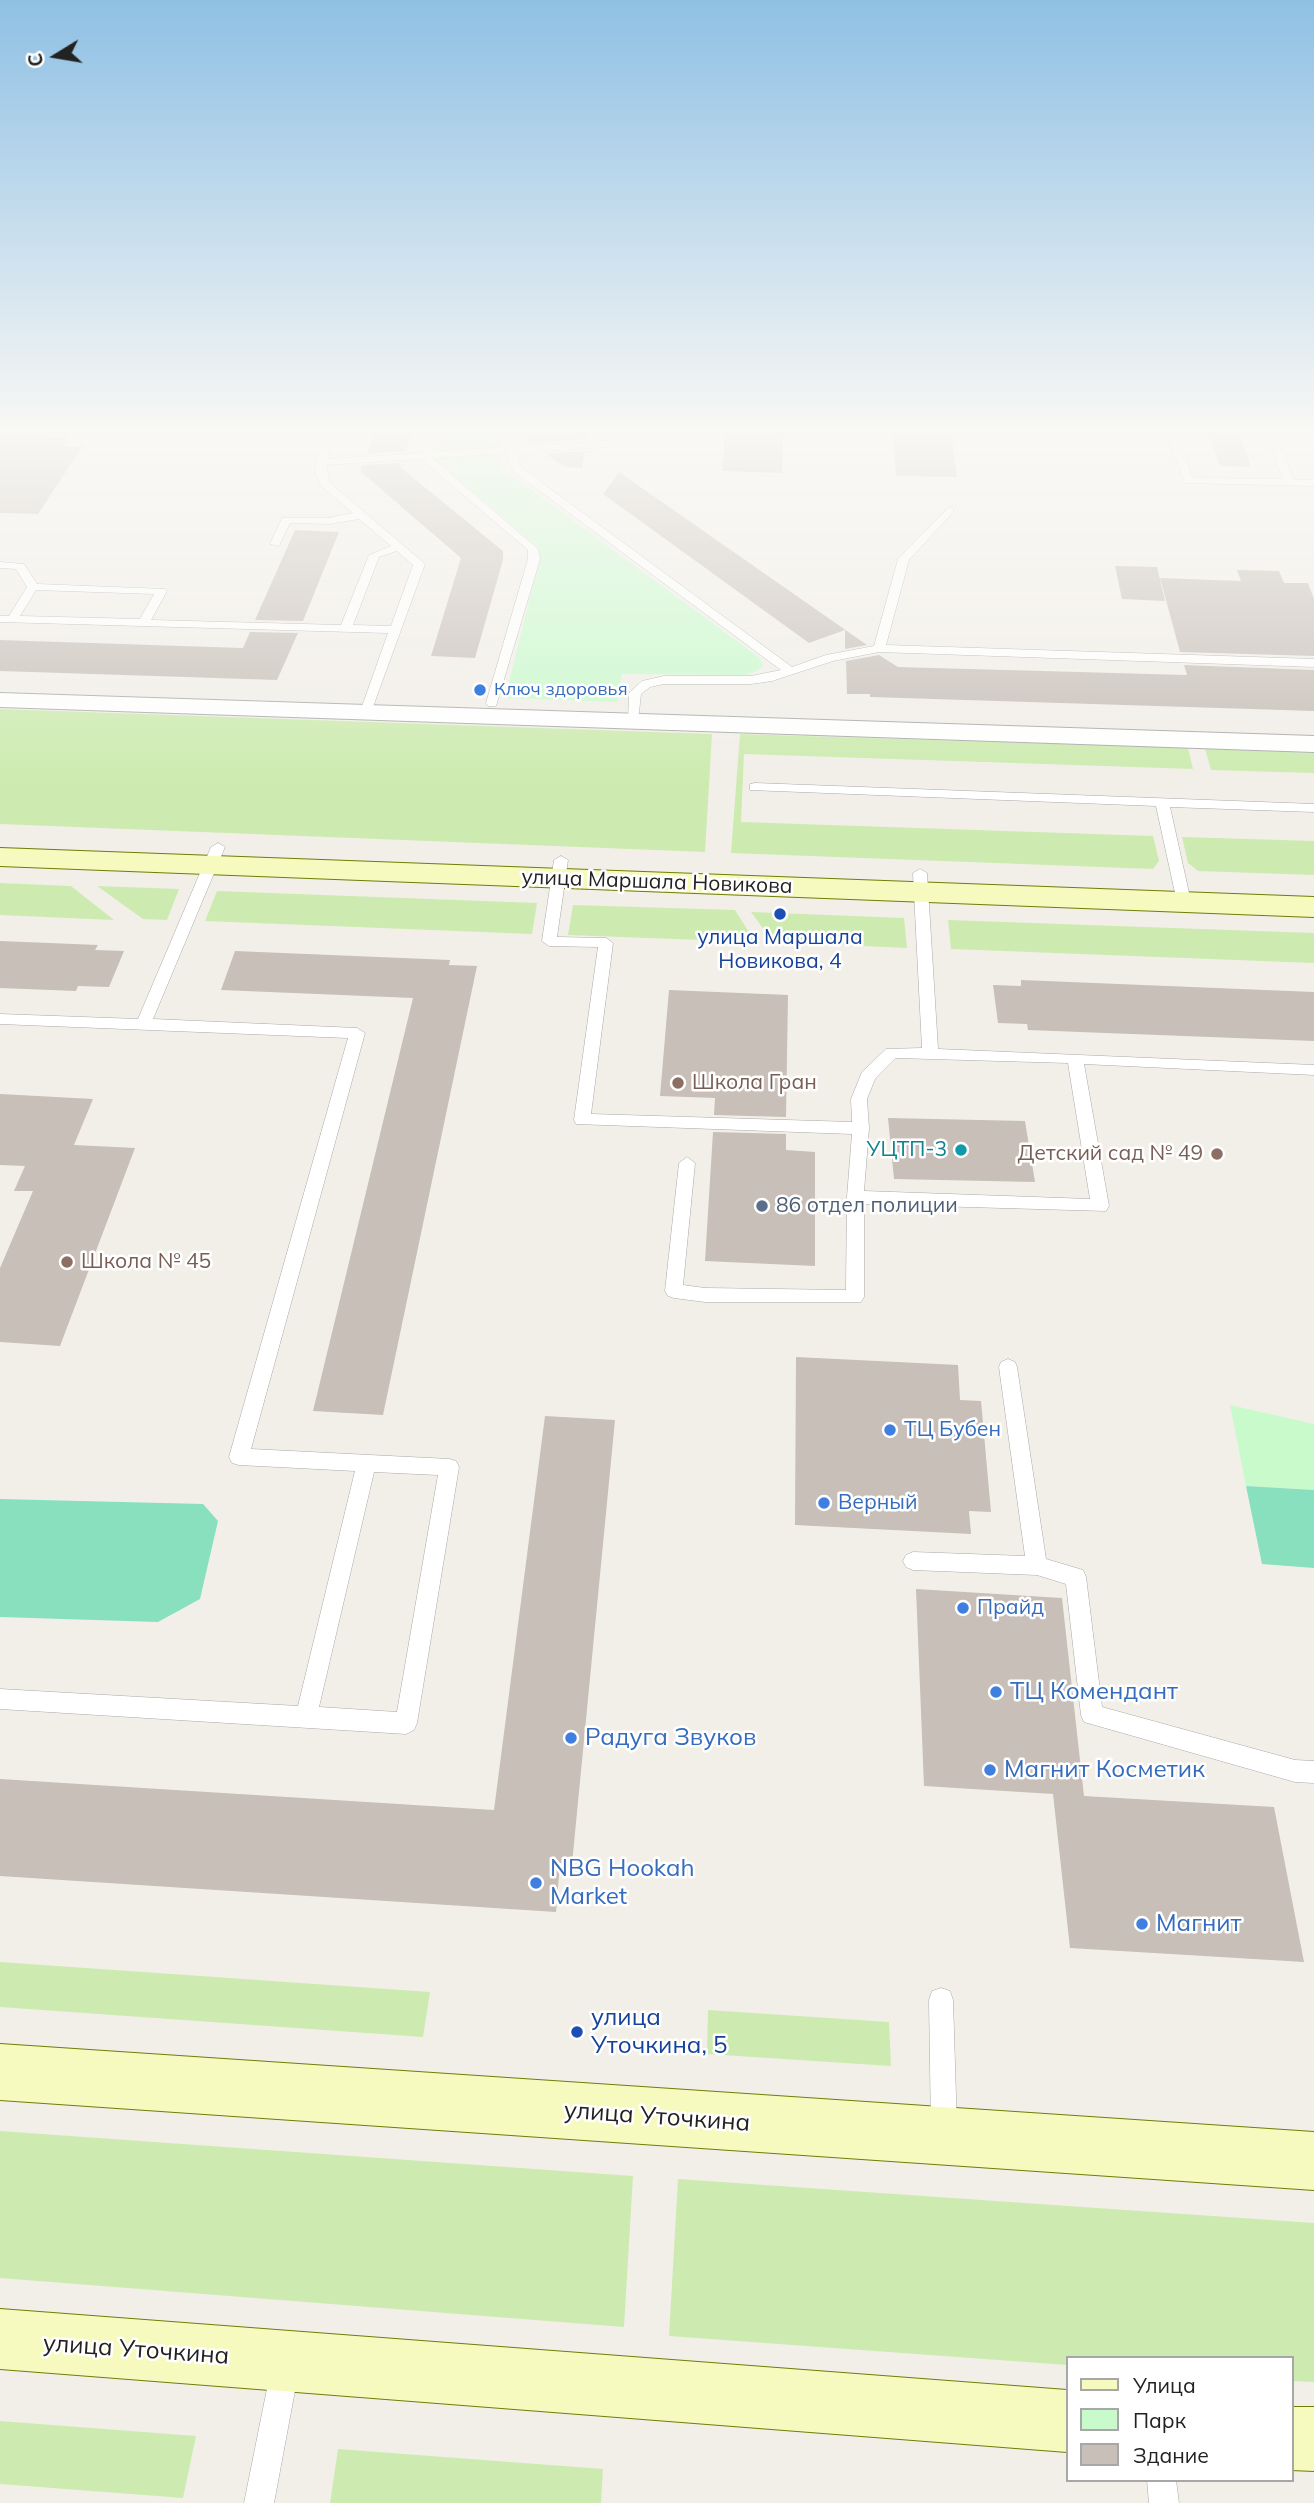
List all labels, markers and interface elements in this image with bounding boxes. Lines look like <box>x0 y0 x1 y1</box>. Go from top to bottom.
north arrow <box>21 21 91 91</box>
text: С <box>22 51 48 69</box>
place label: Ключ здоровья <box>494 679 628 701</box>
marker: Ключ здоровья <box>472 682 488 698</box>
street label: улица Маршала Новикова <box>521 865 793 899</box>
marker: улица Маршала Новикова, 4 <box>772 906 788 922</box>
place label: улица Маршала Новикова, 4 <box>697 925 863 975</box>
place label: Школа Гран <box>692 1070 817 1096</box>
marker: Школа Гран <box>670 1075 686 1091</box>
place label: УЦТП-3 <box>866 1137 947 1163</box>
place label: Детский сад № 49 <box>1017 1141 1203 1167</box>
marker: УЦТП-3 <box>953 1142 969 1158</box>
marker: Детский сад № 49 <box>1209 1146 1225 1162</box>
place label: 86 отдел полиции <box>776 1193 958 1219</box>
marker: 86 отдел полиции <box>754 1198 770 1214</box>
place label: Школа № 45 <box>81 1249 211 1275</box>
marker: Школа № 45 <box>59 1254 75 1270</box>
place label: ТЦ Бубен <box>904 1417 1001 1443</box>
marker: ТЦ Бубен <box>882 1422 898 1438</box>
place label: Верный <box>838 1490 917 1516</box>
marker: Верный <box>816 1495 832 1511</box>
place label: Прайд <box>977 1595 1044 1621</box>
marker: Прайд <box>955 1600 971 1616</box>
place label: ТЦ Комендант <box>1010 1678 1178 1706</box>
marker: ТЦ Комендант <box>988 1684 1004 1700</box>
place label: Радуга Звуков <box>585 1724 756 1752</box>
marker: Радуга Звуков <box>563 1730 579 1746</box>
place label: Магнит Косметик <box>1004 1756 1205 1784</box>
marker: Магнит Косметик <box>982 1762 998 1778</box>
place label: NBG Hookah Market <box>550 1855 695 1911</box>
marker: NBG Hookah Market <box>528 1875 544 1891</box>
place label: Магнит <box>1156 1910 1241 1938</box>
marker: Магнит <box>1134 1916 1150 1932</box>
place label: улица Уточкина, 5 <box>591 2004 728 2060</box>
marker: улица Уточкина, 5 <box>569 2024 585 2040</box>
street label: улица Уточкина <box>563 2096 751 2138</box>
street label: улица Уточкина <box>42 2329 230 2371</box>
legend <box>1066 2356 1293 2482</box>
text: Улица <box>1133 2372 1196 2398</box>
text: Парк <box>1133 2407 1186 2433</box>
text: Здание <box>1133 2442 1209 2468</box>

